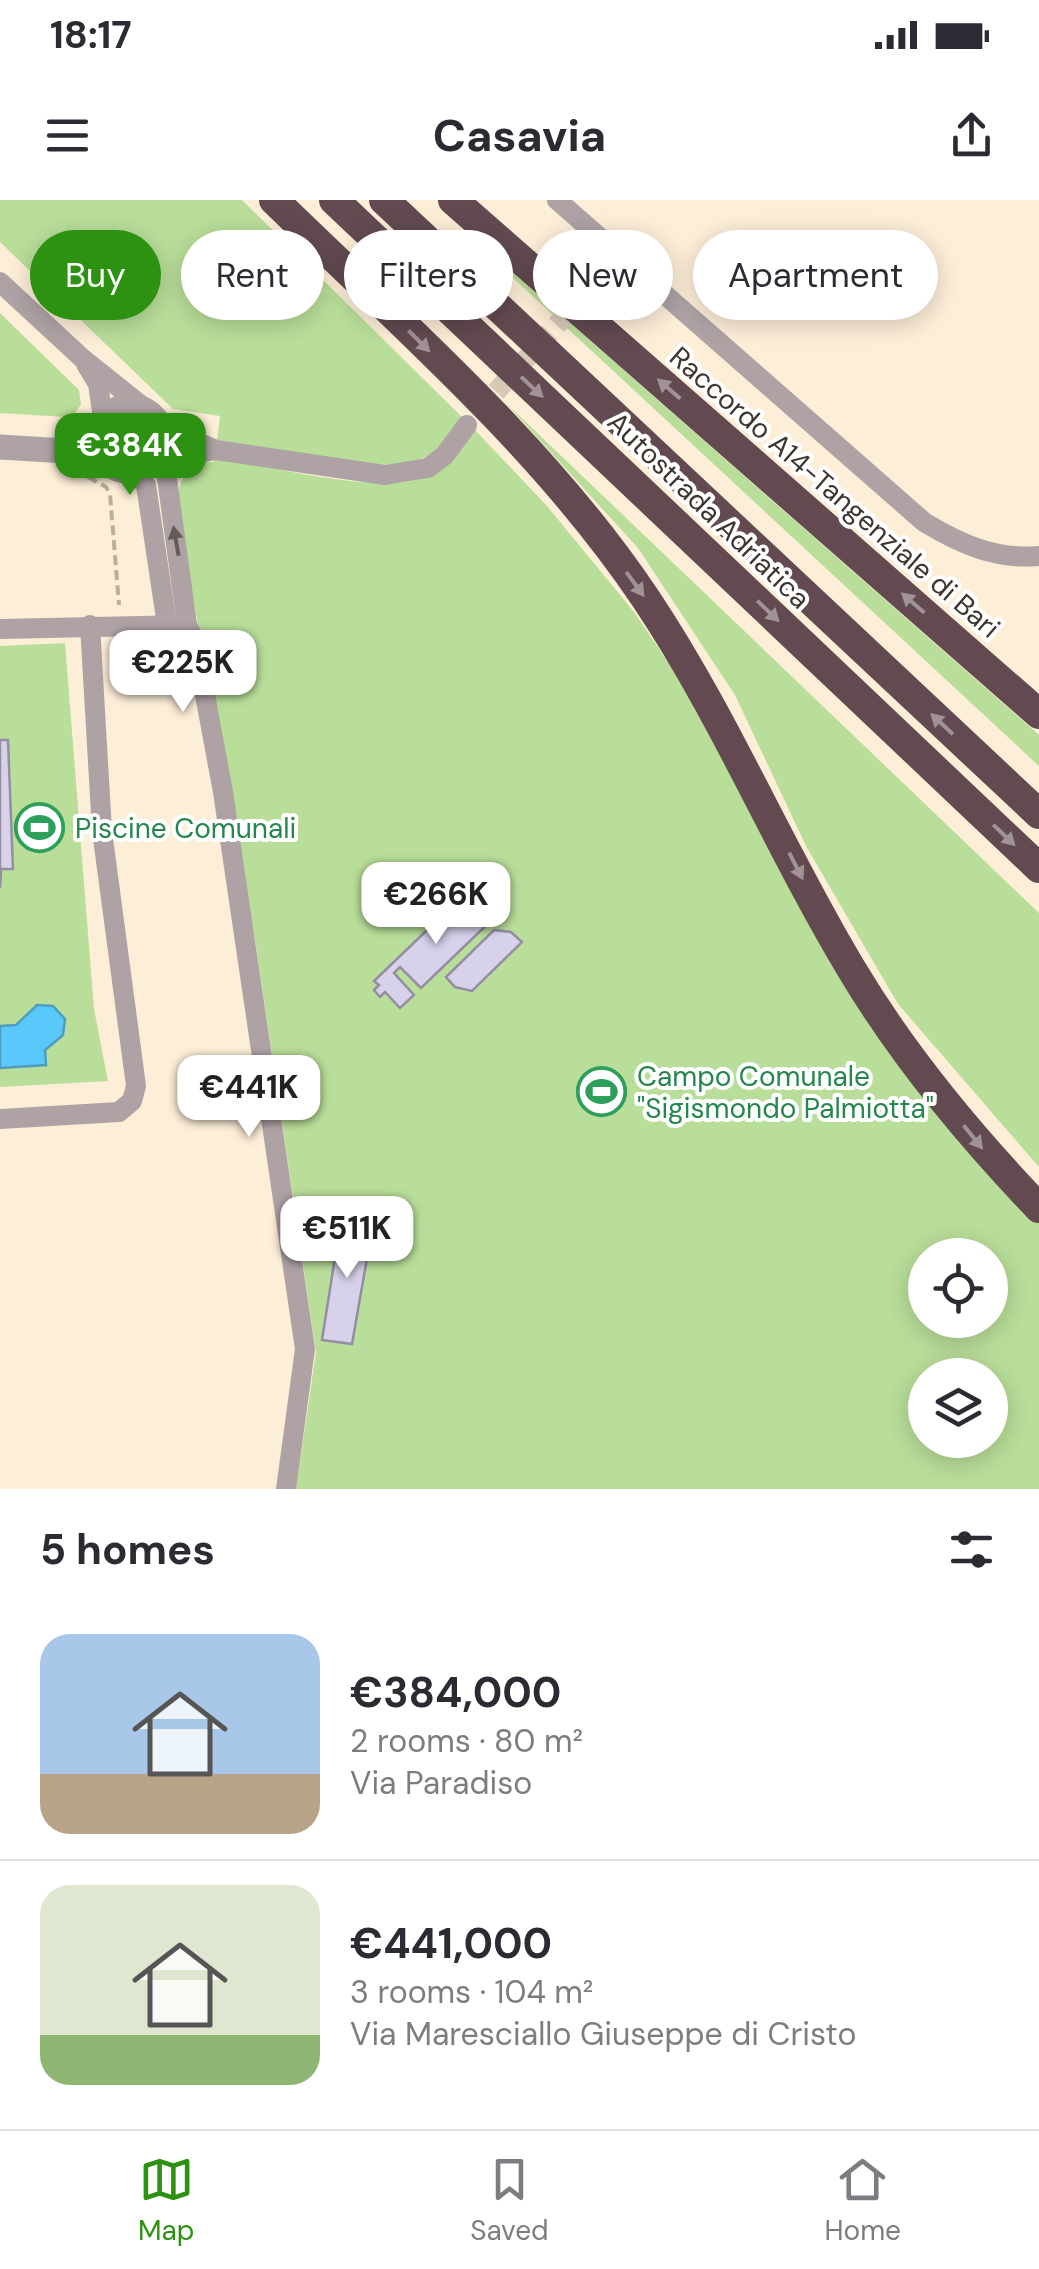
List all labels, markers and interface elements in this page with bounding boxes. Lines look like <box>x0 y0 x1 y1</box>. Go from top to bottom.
text: 18:17 <box>50 10 132 60</box>
text: Casavia <box>433 106 606 165</box>
icon: menu <box>40 108 95 163</box>
icon: share <box>944 108 999 163</box>
chip: Buy <box>30 230 161 320</box>
chip: Rent <box>181 230 324 320</box>
chip: Filters <box>344 230 513 320</box>
chip: New <box>533 230 673 320</box>
chip: Apartment <box>693 230 938 320</box>
one-way arrow <box>406 329 430 353</box>
street label: Raccordo A14-Tangenziale di Bari <box>662 339 1008 646</box>
one-way arrow <box>520 375 544 398</box>
one-way arrow <box>657 378 681 401</box>
street label: Autostrada Adriatica <box>599 404 818 617</box>
pin: €384K <box>60 413 200 498</box>
text: €384K <box>77 424 183 466</box>
one-way arrow <box>168 525 183 556</box>
one-way arrow <box>624 571 644 597</box>
one-way arrow <box>901 593 926 615</box>
one-way arrow <box>756 599 780 622</box>
pin: €225K <box>113 630 253 715</box>
text: €225K <box>131 641 235 683</box>
one-way arrow <box>931 713 955 736</box>
sports icon: Piscine Comunali <box>14 802 66 854</box>
place label: Piscine Comunali <box>75 810 296 847</box>
one-way arrow <box>991 823 1015 846</box>
one-way arrow <box>787 851 804 880</box>
pin: €266K <box>366 862 506 947</box>
text: €266K <box>383 873 489 915</box>
pin: €441K <box>179 1055 319 1140</box>
place label: Campo Comunale "Sigismondo Palmiotta" <box>637 1058 934 1127</box>
text: €441K <box>199 1066 299 1108</box>
sports icon: Campo Comunale "Sigismondo Palmiotta" <box>576 1066 628 1118</box>
one-way arrow <box>962 1125 983 1150</box>
pin: €511K <box>277 1196 417 1281</box>
text: €511K <box>302 1207 392 1249</box>
map controls <box>908 1238 1008 1458</box>
button: locate <box>908 1238 1008 1338</box>
button: layers <box>908 1358 1008 1458</box>
text: 5 homes <box>40 1522 215 1577</box>
icon: filters <box>944 1522 999 1577</box>
text: €384,000 <box>350 1665 561 1720</box>
icon: home <box>120 1674 240 1794</box>
text: 2 rooms · 80 m² <box>350 1720 583 1762</box>
text: Via Paradiso <box>350 1762 532 1804</box>
text: €441,000 <box>350 1916 552 1971</box>
icon: home <box>120 1925 240 2045</box>
text: 3 rooms · 104 m² <box>350 1971 593 2013</box>
text: Via Maresciallo Giuseppe di Cristo <box>350 2013 856 2055</box>
tab: Map <box>138 2152 194 2249</box>
tab: Saved <box>470 2152 549 2249</box>
tab: Home <box>825 2152 901 2249</box>

